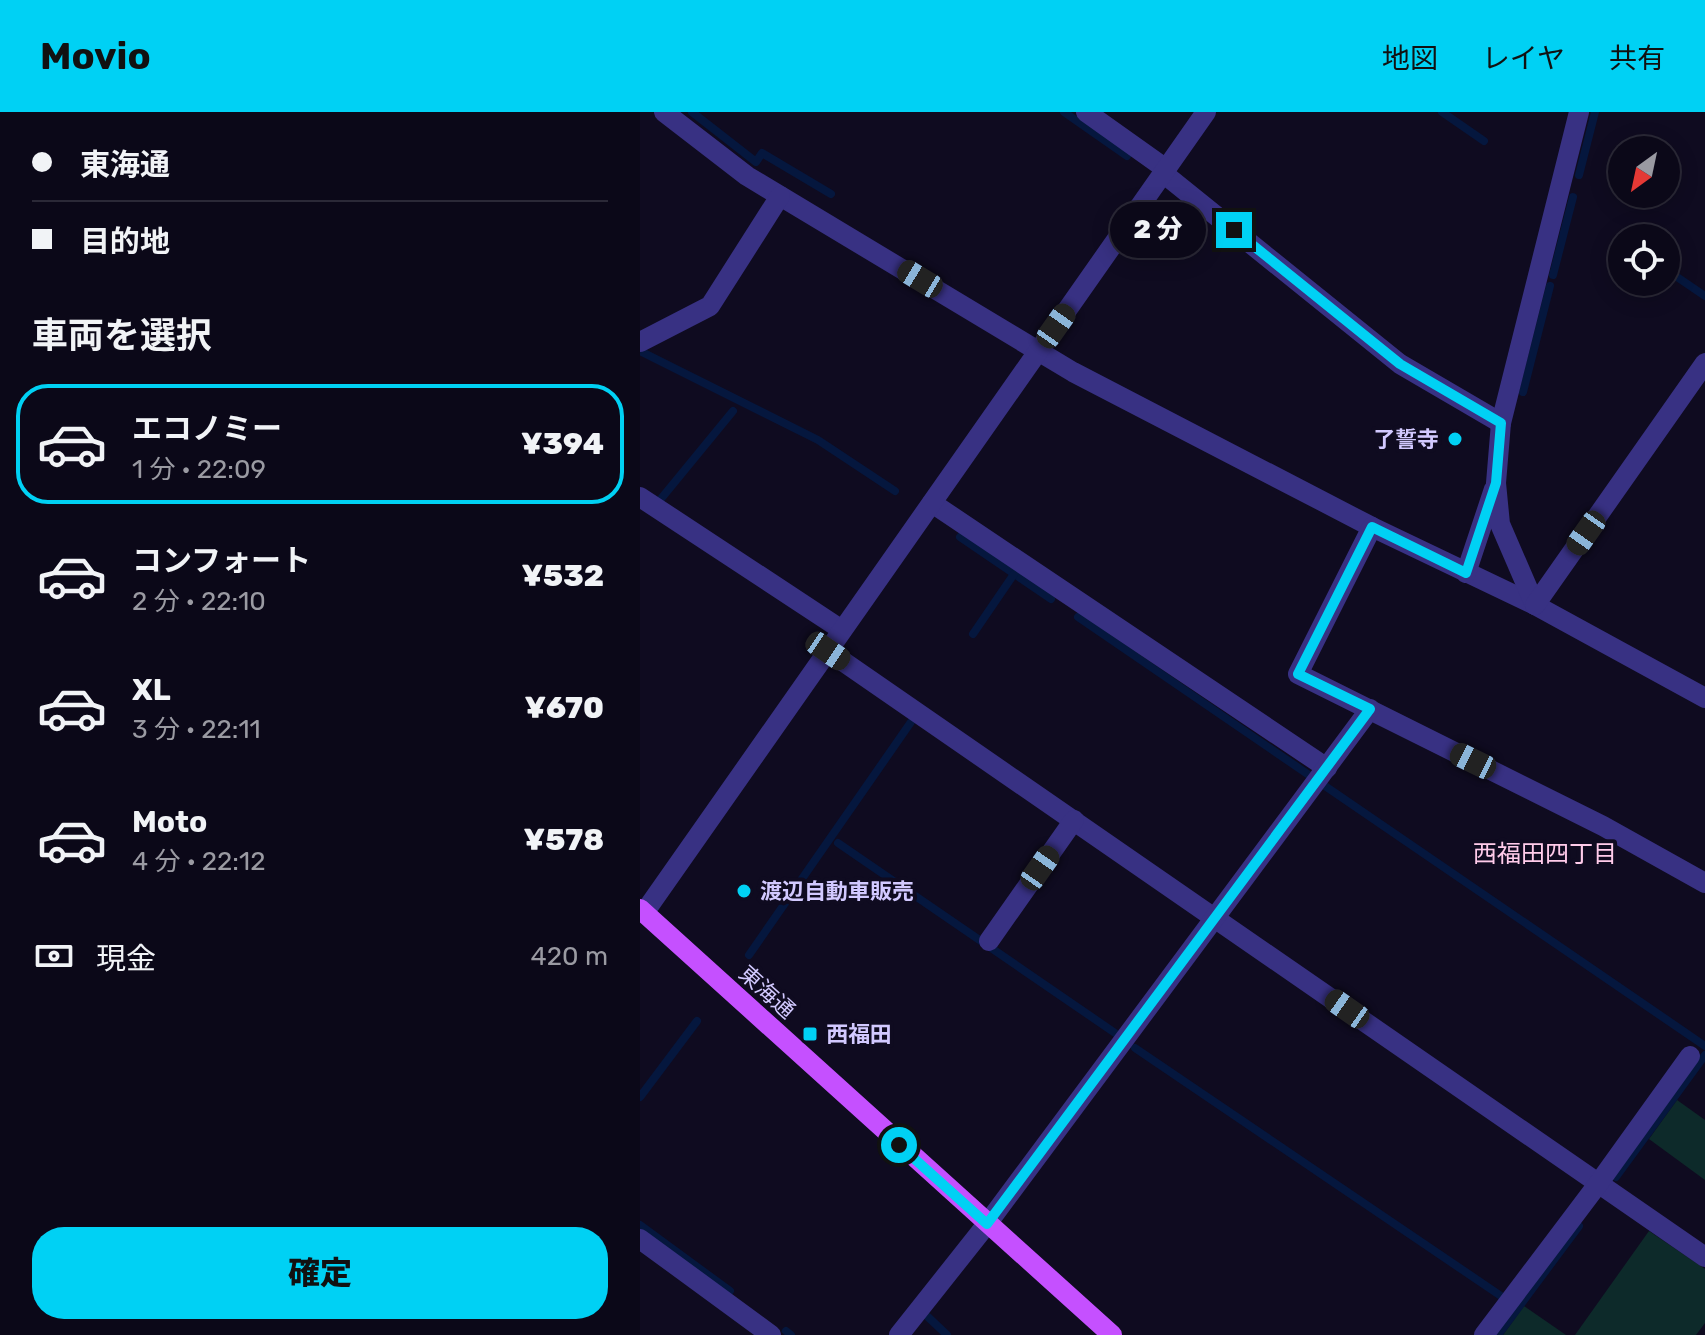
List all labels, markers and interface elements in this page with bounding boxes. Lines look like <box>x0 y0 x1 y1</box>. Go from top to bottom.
text: Movio <box>40 33 151 79</box>
text: 地図 <box>1382 42 1438 75</box>
text: レイヤ <box>1482 42 1565 75</box>
text: 共有 <box>1609 42 1665 75</box>
north arrow <box>1608 136 1680 208</box>
map controls <box>1608 136 1680 296</box>
text: 東海通 <box>80 147 170 183</box>
callout: 2 分 <box>1110 202 1206 258</box>
route end <box>1216 212 1252 248</box>
text: 2 分 <box>1134 214 1182 245</box>
text: 目的地 <box>80 224 170 260</box>
button: locate <box>1608 224 1680 296</box>
car <box>893 256 947 302</box>
car <box>1032 299 1080 353</box>
text: 車両を選択 <box>32 314 212 357</box>
icon: car <box>36 408 108 480</box>
text: エコノミー <box>132 411 282 447</box>
text: ¥394 <box>521 426 604 462</box>
place label: 了誓寺 <box>1373 426 1439 453</box>
marker: 了誓寺 <box>1446 430 1464 448</box>
text: 1 分 · 22:09 <box>132 454 266 485</box>
car <box>1562 506 1610 560</box>
icon: car <box>36 540 108 612</box>
text: コンフォート <box>132 543 311 579</box>
text: ¥532 <box>522 558 604 594</box>
text: 2 分 · 22:10 <box>132 586 266 617</box>
car <box>801 628 855 674</box>
icon: car <box>36 672 108 744</box>
text: XL <box>132 672 171 708</box>
text: ¥670 <box>524 690 604 726</box>
text: 3 分 · 22:11 <box>132 714 261 745</box>
car <box>1446 740 1500 782</box>
icon: car <box>36 804 108 876</box>
text: Moto <box>132 804 207 840</box>
text: ¥578 <box>524 822 604 858</box>
district label: 西福田四丁目 <box>1473 840 1617 868</box>
car <box>1016 841 1064 895</box>
text: 4 分 · 22:12 <box>132 846 265 877</box>
place label: 渡辺自動車販売 <box>760 878 914 905</box>
marker: 渡辺自動車販売 <box>735 882 753 900</box>
icon: cash <box>32 934 76 978</box>
text: 現金 <box>96 941 156 977</box>
text: 420 m <box>531 941 608 972</box>
street label: 東海通 <box>733 960 801 1024</box>
car <box>1320 985 1374 1033</box>
place label: 西福田 <box>826 1021 892 1048</box>
marker: 西福田 <box>801 1025 819 1043</box>
route start <box>881 1127 917 1163</box>
button: 確定 <box>32 1227 608 1319</box>

